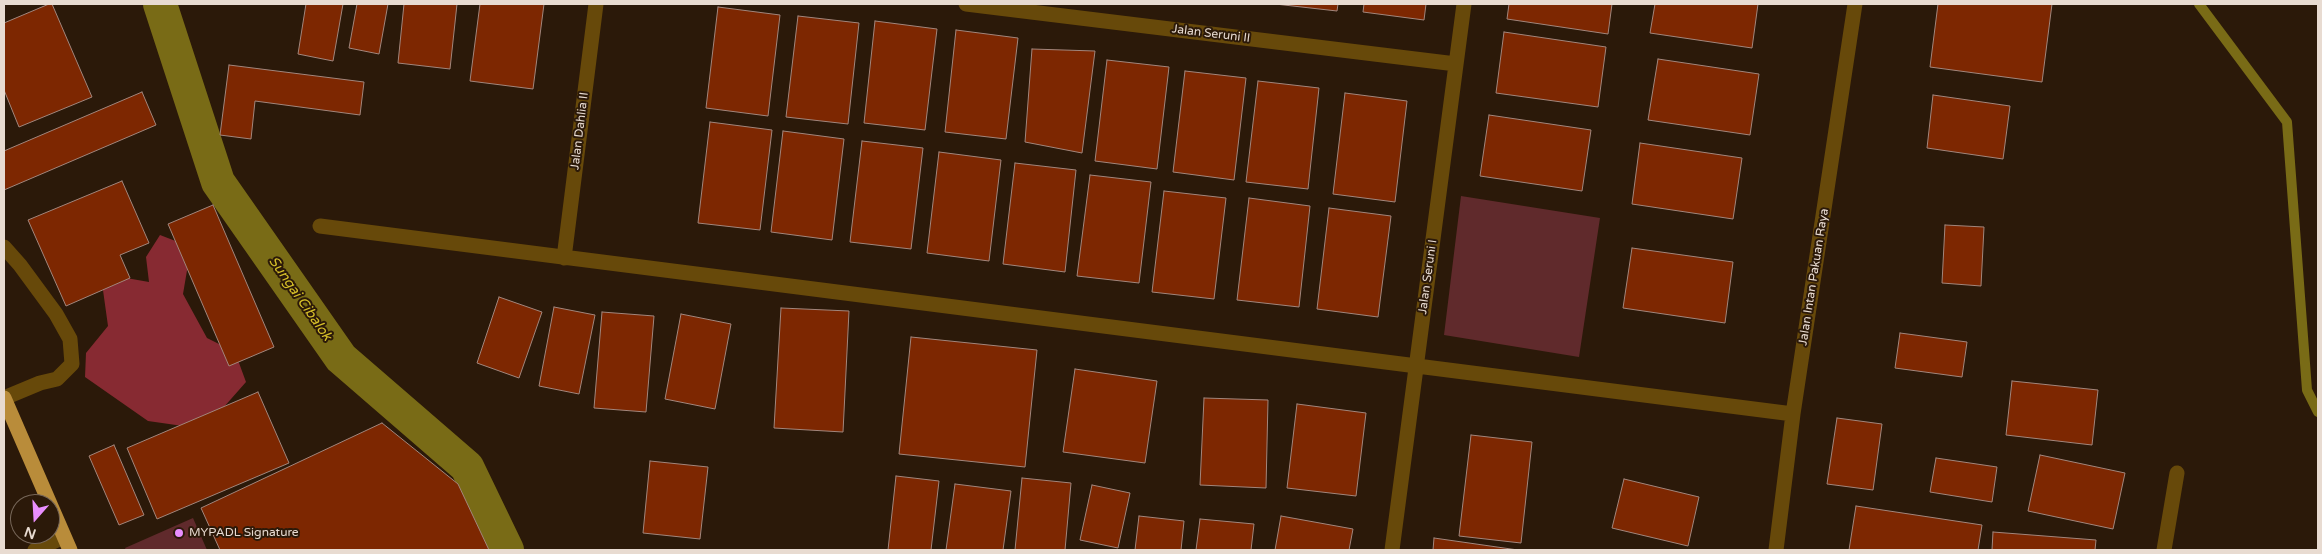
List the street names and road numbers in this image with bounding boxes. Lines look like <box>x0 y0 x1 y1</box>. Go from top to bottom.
street label: Jalan Seruni II <box>1171 22 1251 46</box>
street label: Jalan Dahlia II <box>568 91 592 171</box>
street label: Jalan Intan Pakuan Raya <box>1796 207 1832 347</box>
street label: Jalan Seruni I <box>1416 239 1440 315</box>

